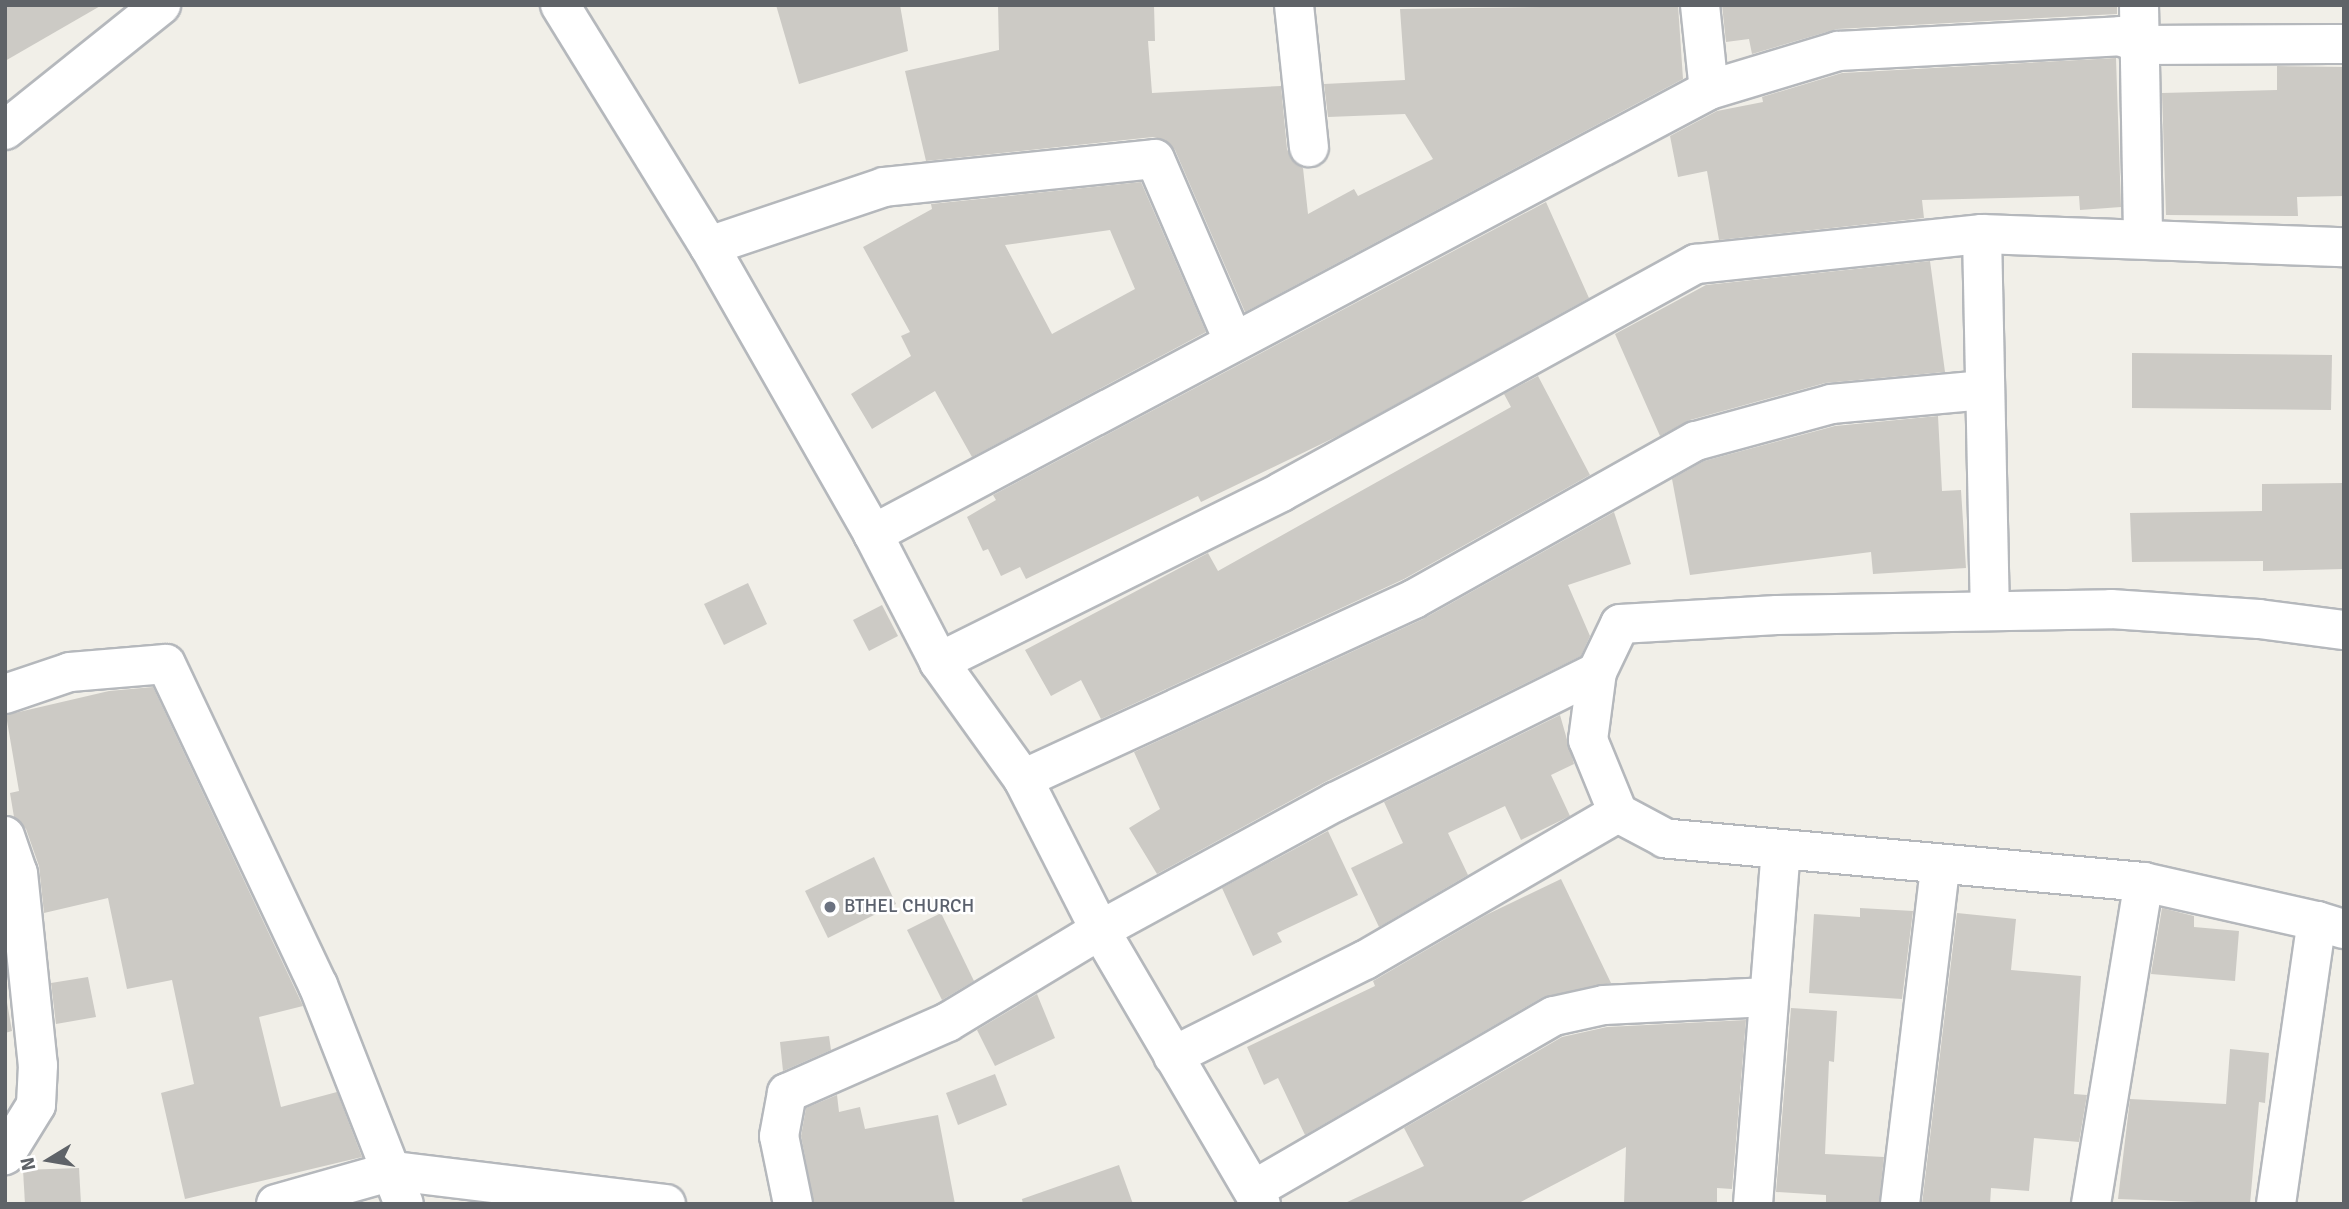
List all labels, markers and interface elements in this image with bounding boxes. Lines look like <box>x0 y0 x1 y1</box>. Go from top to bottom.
place label: BTHEL CHURCH <box>844 896 974 918</box>
marker: BTHEL CHURCH <box>822 899 838 915</box>
north arrow <box>14 1125 84 1195</box>
text: N <box>15 1155 41 1173</box>

